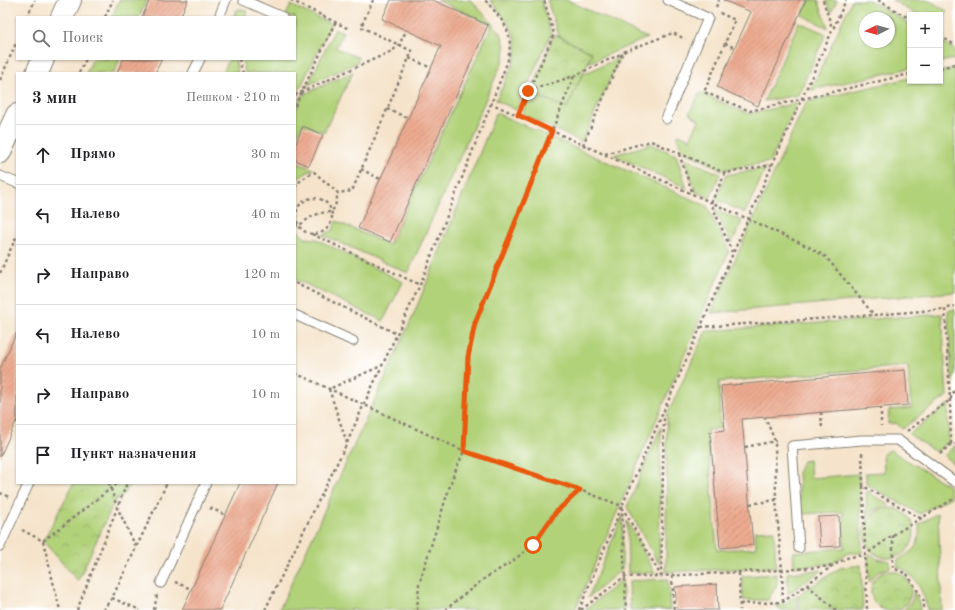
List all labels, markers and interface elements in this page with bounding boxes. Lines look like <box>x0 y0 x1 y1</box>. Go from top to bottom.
north arrow <box>859 12 895 48</box>
map controls <box>907 12 943 84</box>
button: + <box>907 12 943 48</box>
search box <box>16 16 296 60</box>
icon: search <box>30 27 52 49</box>
text: Поиск <box>62 31 103 46</box>
button: − <box>907 48 943 84</box>
route end <box>519 82 537 100</box>
text: 3 мин <box>32 90 77 107</box>
text: Пешком · 210 m <box>186 91 280 104</box>
icon: ahead <box>32 144 54 166</box>
text: Прямо <box>70 147 116 162</box>
text: 30 m <box>251 148 280 161</box>
icon: left <box>32 204 54 226</box>
text: Налево <box>70 207 120 222</box>
text: 40 m <box>251 208 280 221</box>
icon: right <box>32 264 54 286</box>
text: Направо <box>70 267 129 282</box>
text: 120 m <box>243 268 280 281</box>
icon: left <box>32 324 54 346</box>
text: Налево <box>70 327 120 342</box>
text: 10 m <box>251 328 280 341</box>
icon: right <box>32 384 54 406</box>
text: Направо <box>70 387 129 402</box>
text: 10 m <box>251 388 280 401</box>
icon: arrive <box>32 444 54 466</box>
text: Пункт назначения <box>70 447 197 462</box>
route start <box>524 536 542 554</box>

